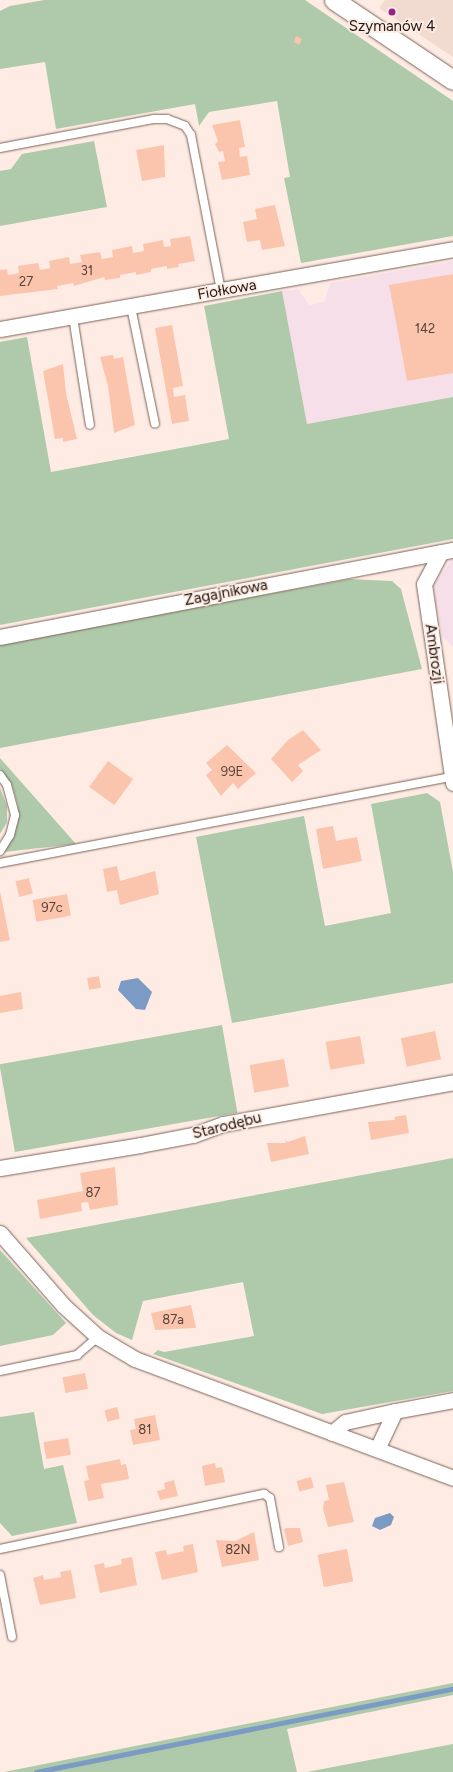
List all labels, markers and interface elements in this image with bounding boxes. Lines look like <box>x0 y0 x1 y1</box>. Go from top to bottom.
marker: Szymanów 4 <box>387 7 397 17</box>
place label: Szymanów 4 <box>349 18 435 36</box>
house number: 31 <box>81 263 93 279</box>
house number: 27 <box>19 274 33 290</box>
street label: Fiołkowa <box>196 276 258 304</box>
house number: 142 <box>415 321 435 337</box>
street label: Zagajnikowa <box>183 576 269 610</box>
street label: Ambrozji <box>421 623 447 685</box>
house number: 99E <box>221 764 243 780</box>
house number: 97c <box>41 900 63 916</box>
street label: Starodębu <box>191 1109 263 1143</box>
house number: 87 <box>86 1185 100 1201</box>
house number: 87a <box>162 1312 184 1328</box>
house number: 81 <box>138 1422 152 1438</box>
house number: 82N <box>225 1542 251 1558</box>

